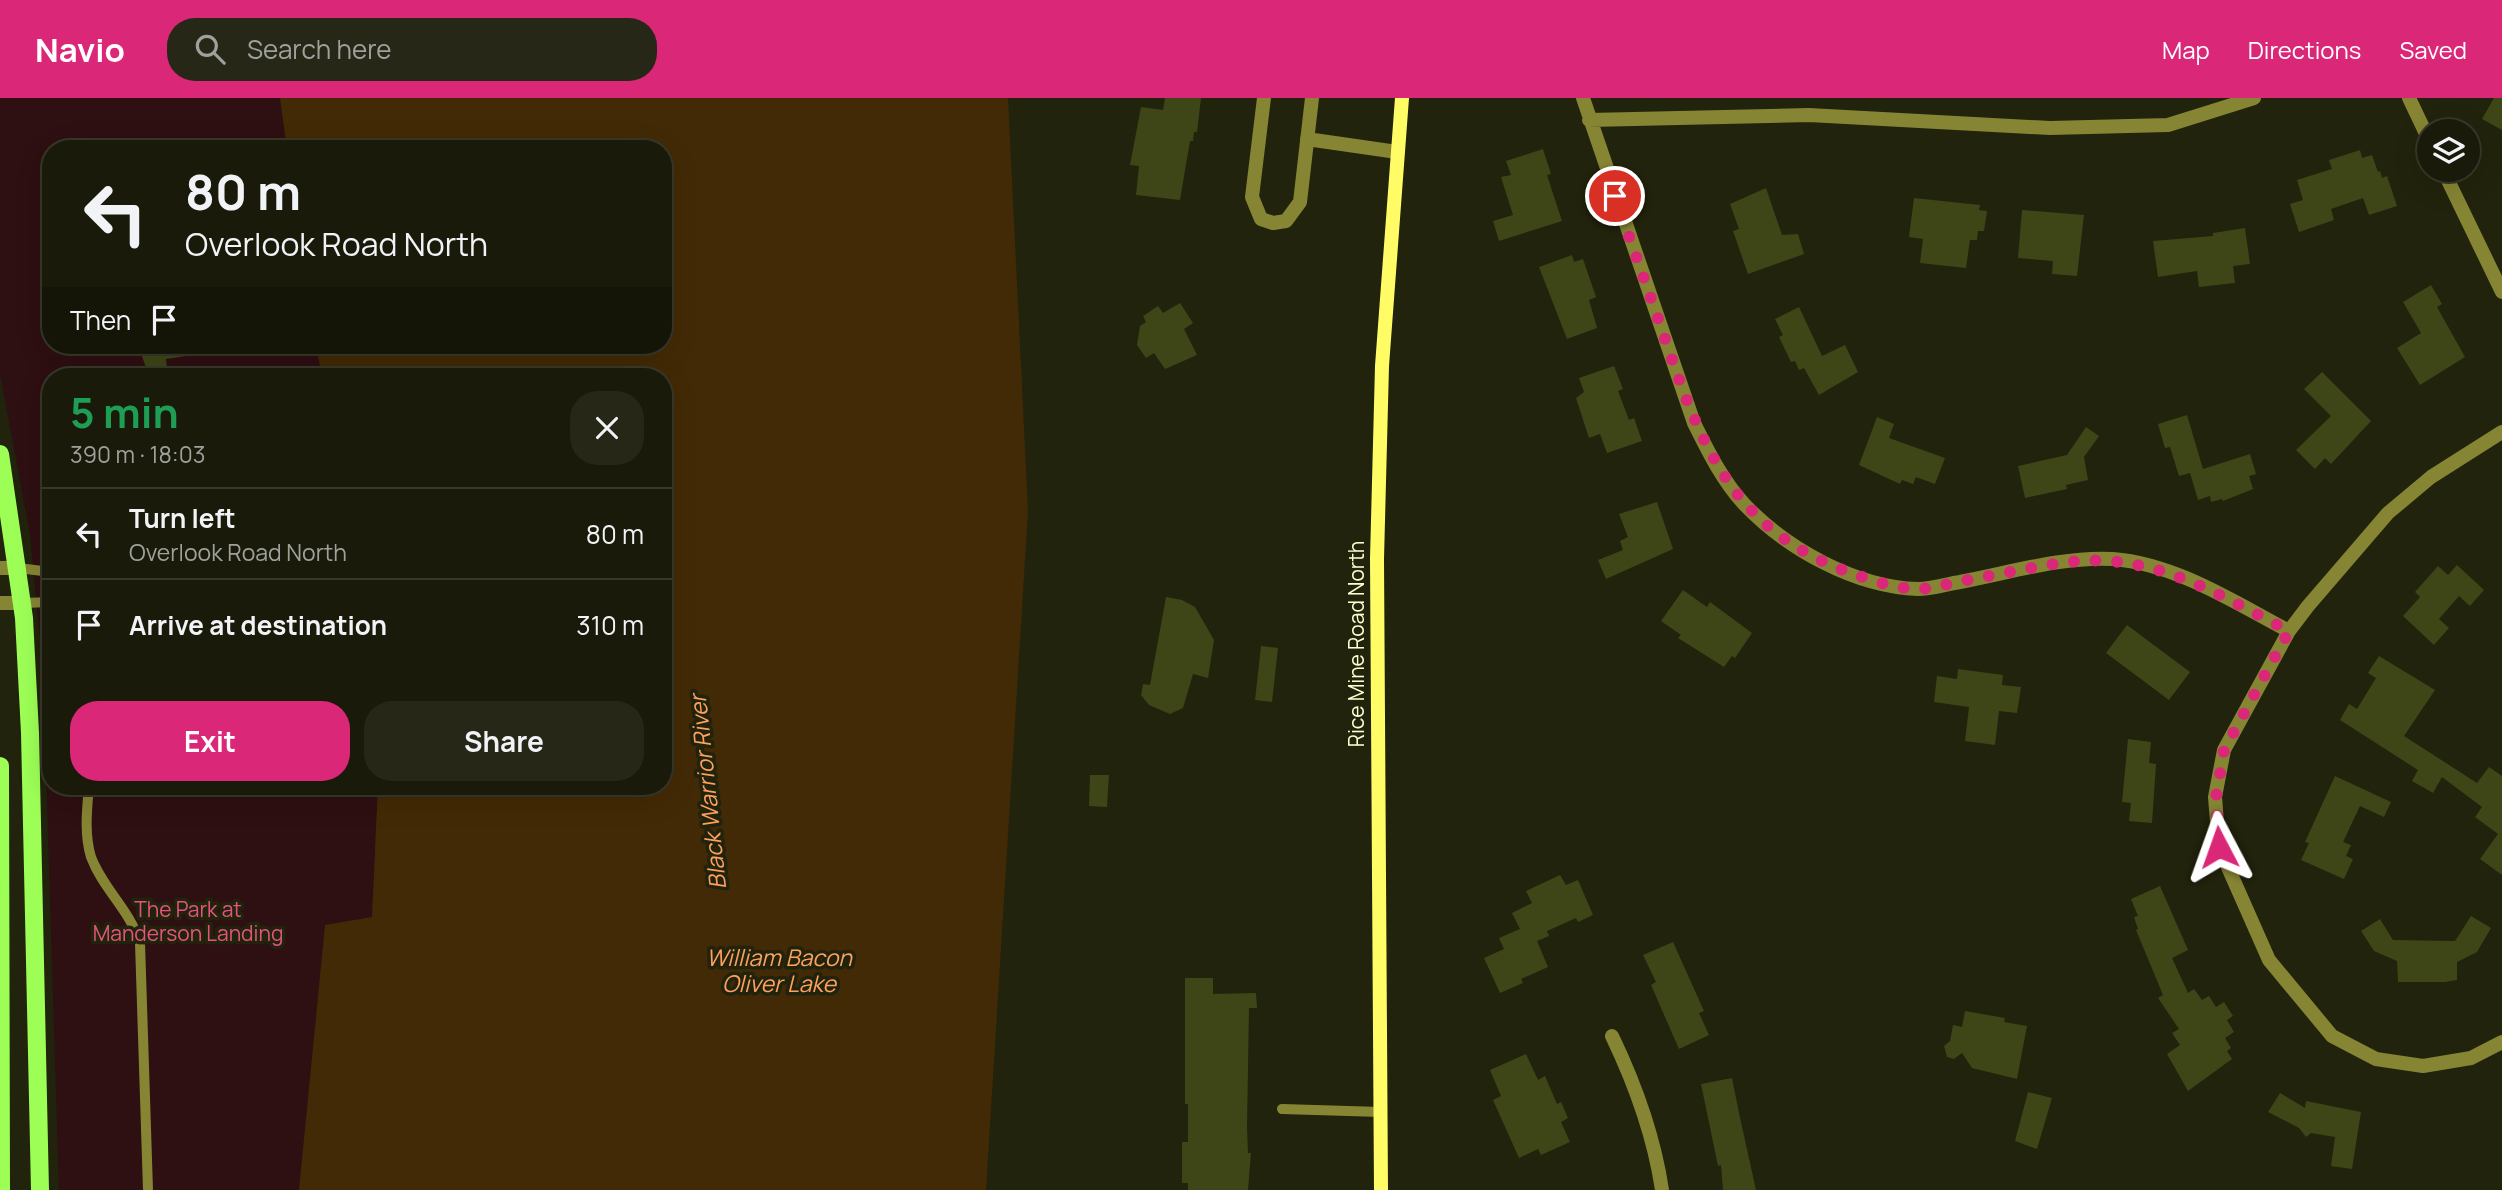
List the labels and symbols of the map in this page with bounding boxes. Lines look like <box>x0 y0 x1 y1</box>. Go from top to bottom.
pin <box>1585 166 1645 226</box>
street label: Rice Mine Road North <box>1342 541 1370 747</box>
water label: Black Warrior River <box>681 691 733 891</box>
position arrow <box>2182 810 2256 884</box>
park label: The Park at Manderson Landing <box>93 895 283 947</box>
water label: William Bacon Oliver Lake <box>706 941 853 999</box>

